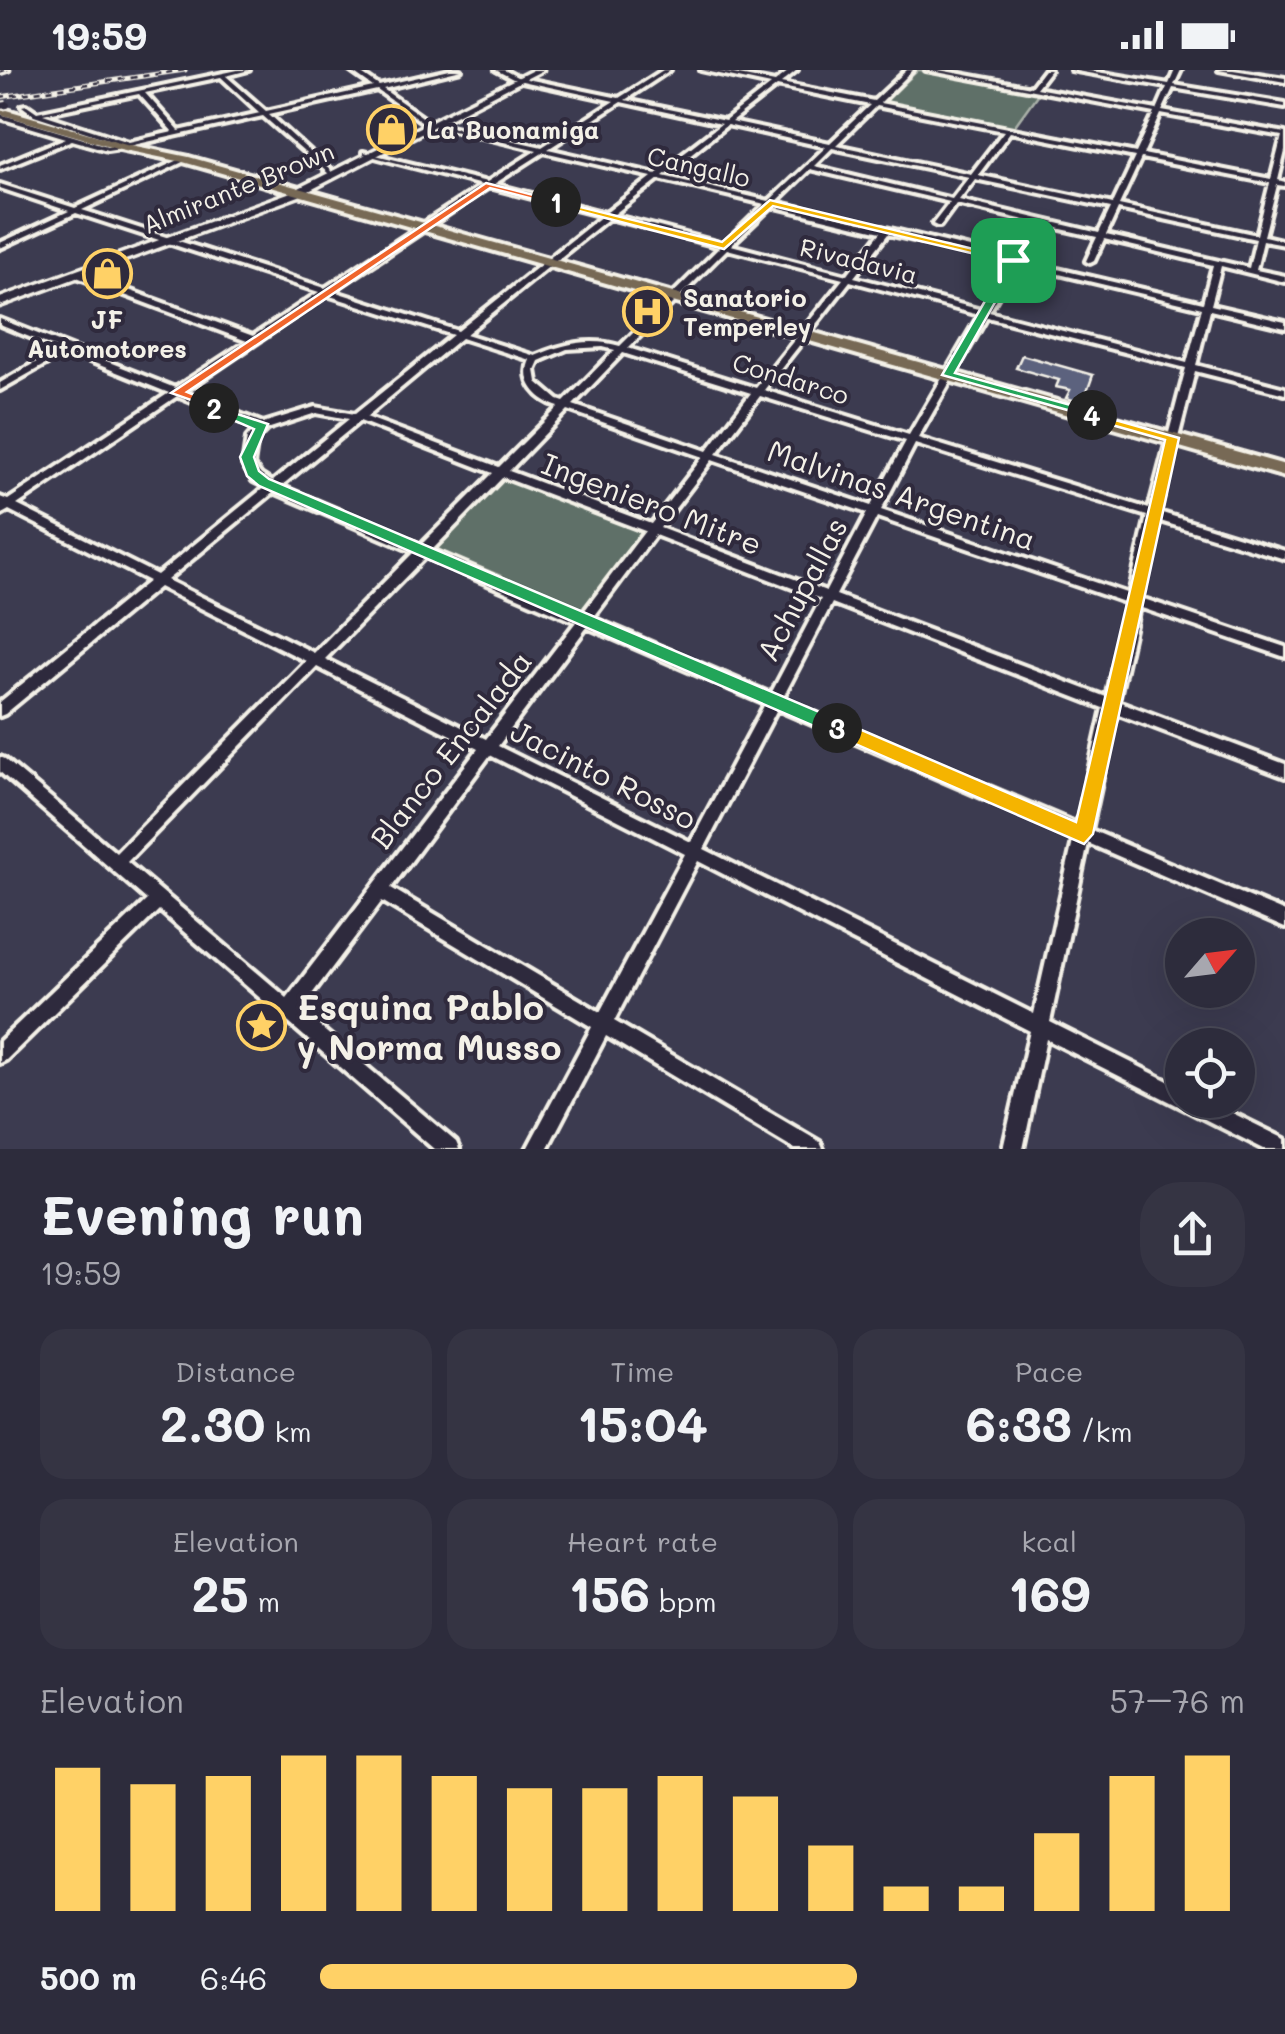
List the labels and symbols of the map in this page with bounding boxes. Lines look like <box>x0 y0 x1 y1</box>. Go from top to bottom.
shop icon: La Buonamiga <box>365 103 417 155</box>
place label: La Buonamiga <box>426 113 599 145</box>
street label: Almirante Brown <box>138 134 338 240</box>
street label: Cangallo <box>644 139 754 193</box>
pin: 1 <box>531 177 581 227</box>
pin <box>971 218 1056 303</box>
street label: Rivadavia <box>797 230 921 290</box>
shop icon: JF Automotores <box>81 247 133 299</box>
place label: Sanatorio Temperley <box>683 281 811 343</box>
hospital icon: Sanatorio Temperley <box>622 285 674 337</box>
place label: JF Automotores <box>27 303 187 364</box>
street label: Condarco <box>729 345 853 411</box>
pin: 2 <box>189 383 239 433</box>
pin: 4 <box>1067 390 1117 440</box>
street label: Malvinas Argentina <box>763 429 1041 559</box>
street label: Ingeniero Mitre <box>536 443 768 563</box>
street label: Achupallas <box>746 510 856 668</box>
street label: Blanco Encalada <box>360 642 540 856</box>
pin: 3 <box>812 703 862 753</box>
street label: Jacinto Rosso <box>504 710 704 838</box>
north arrow <box>1165 918 1255 1008</box>
place label: Esquina Pablo y Norma Musso <box>297 983 561 1069</box>
place icon: Esquina Pablo y Norma Musso <box>236 1000 288 1052</box>

